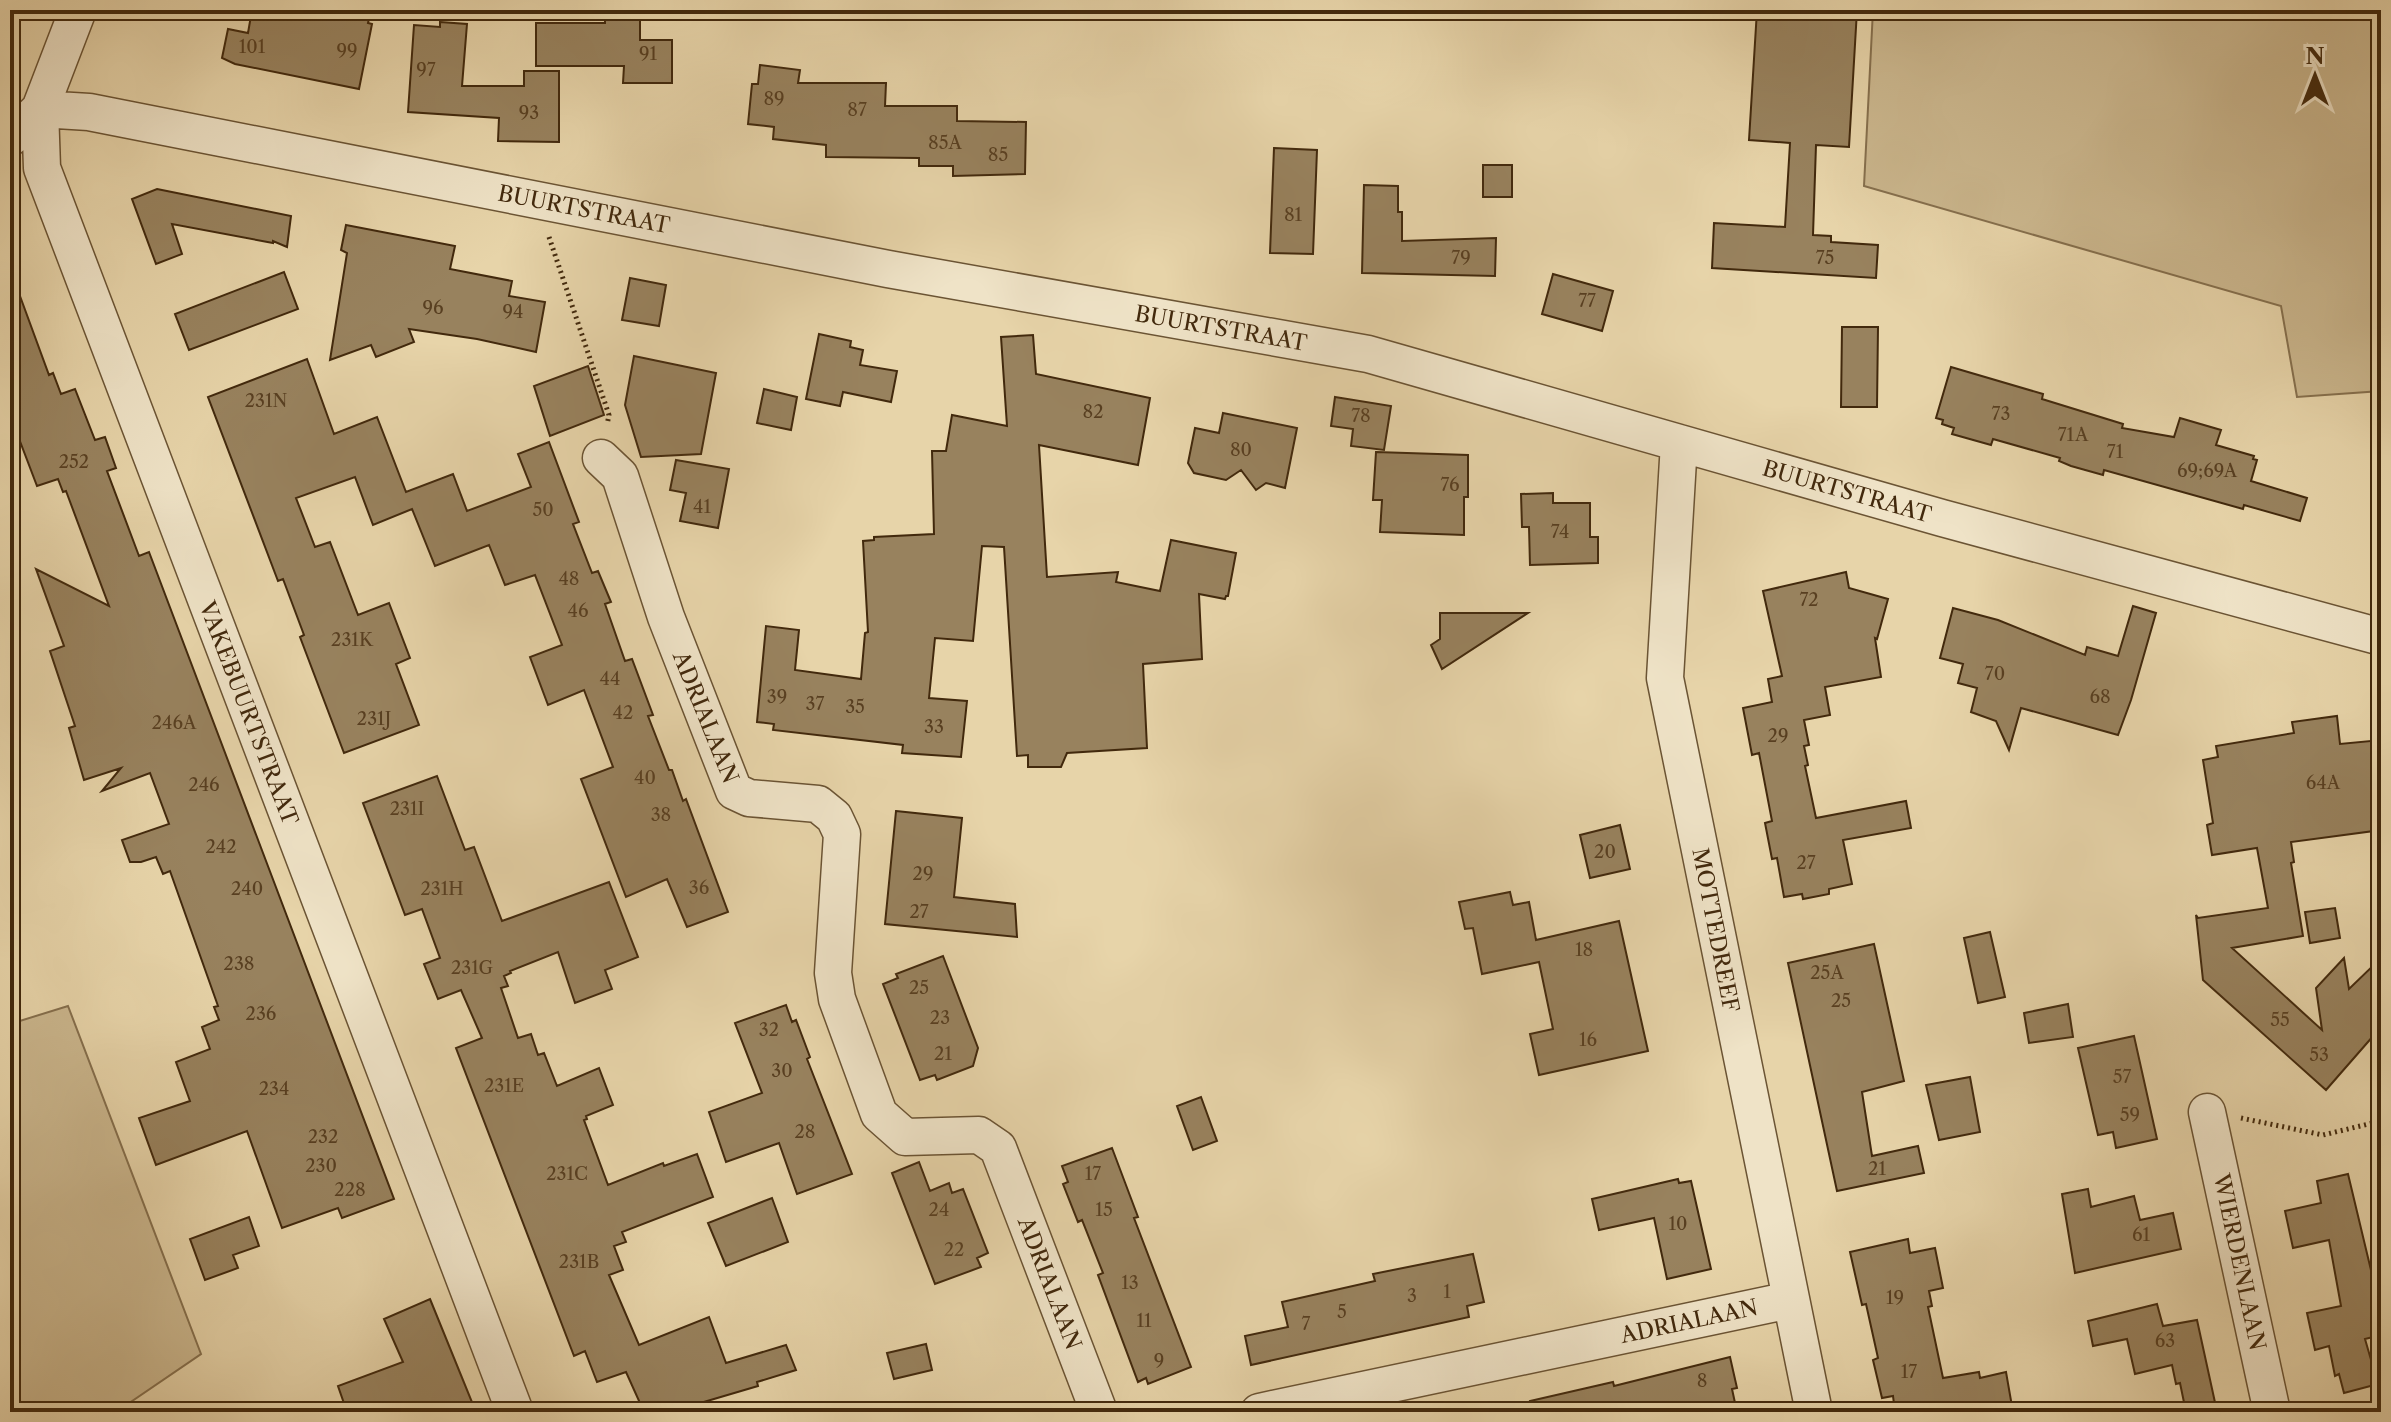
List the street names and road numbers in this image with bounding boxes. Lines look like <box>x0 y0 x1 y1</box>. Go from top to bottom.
street label: BUURTSTRAAT <box>496 180 673 239</box>
street label: BUURTSTRAAT <box>1133 300 1310 357</box>
street label: BUURTSTRAAT <box>1759 454 1935 529</box>
street label: VAKEBUURTSTRAAT <box>193 597 304 829</box>
street label: ADRIALAAN <box>666 646 744 787</box>
street label: MOTTEDREEF <box>1686 846 1745 1014</box>
street label: WIERDENLAAN <box>2207 1170 2271 1353</box>
street label: ADRIALAAN <box>1012 1212 1087 1353</box>
street label: ADRIALAAN <box>1617 1294 1760 1349</box>

